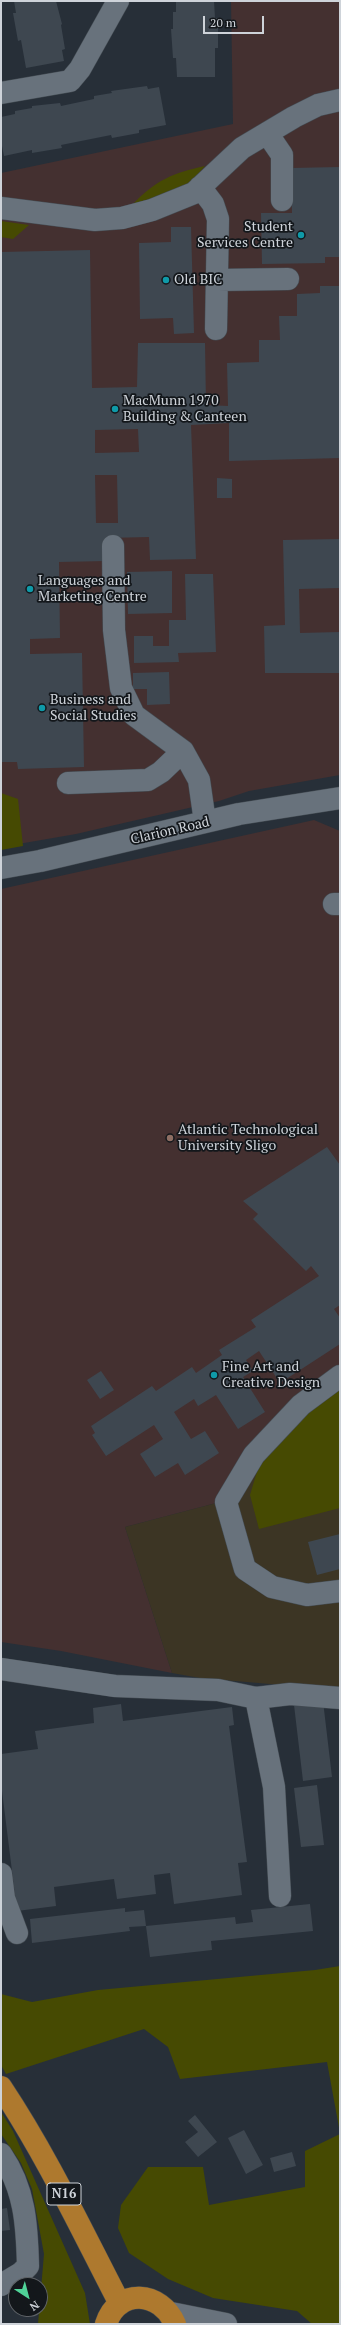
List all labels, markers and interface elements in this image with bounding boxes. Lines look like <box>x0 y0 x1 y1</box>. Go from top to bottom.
scale bar <box>205 8 266 34</box>
text: 20 m <box>210 15 236 30</box>
place label: Student Services Centre <box>197 219 293 252</box>
marker: Student Services Centre <box>296 230 306 240</box>
place label: Old BIC <box>174 272 222 288</box>
marker: Old BIC <box>161 275 171 285</box>
place label: MacMunn 1970 Building & Canteen <box>123 393 247 426</box>
marker: MacMunn 1970 Building & Canteen <box>110 404 120 414</box>
place label: Languages and Marketing Centre <box>38 573 147 606</box>
marker: Languages and Marketing Centre <box>25 584 35 594</box>
place label: Business and Social Studies <box>50 692 136 724</box>
marker: Business and Social Studies <box>37 703 47 713</box>
street label: Clarion Road <box>129 814 211 848</box>
place label: Atlantic Technological University Sligo <box>178 1122 318 1154</box>
marker: Atlantic Technological University Sligo <box>165 1133 175 1143</box>
place label: Fine Art and Creative Design <box>222 1359 320 1392</box>
marker: Fine Art and Creative Design <box>209 1370 219 1380</box>
road number: N16 <box>47 2183 81 2205</box>
north arrow <box>8 2277 48 2317</box>
text: N <box>27 2298 42 2314</box>

